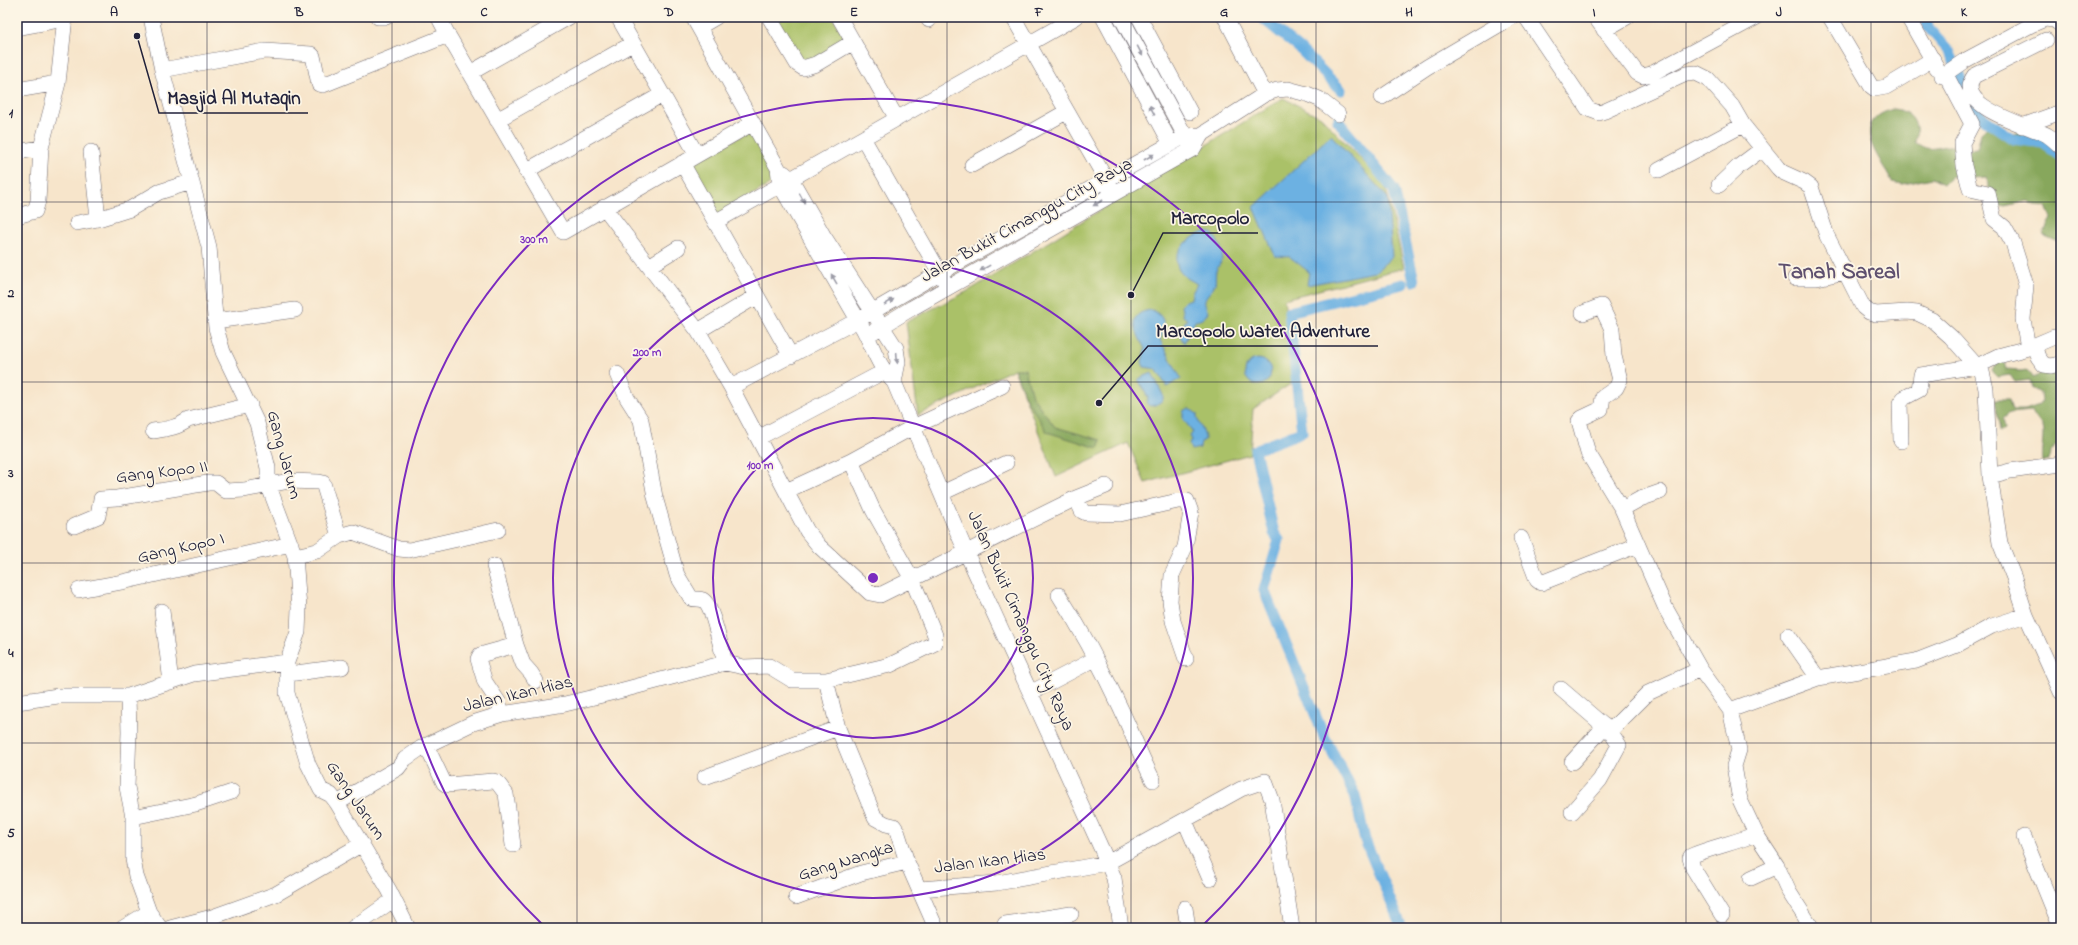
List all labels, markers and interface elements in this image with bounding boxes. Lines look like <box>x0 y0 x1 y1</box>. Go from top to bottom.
text: A <box>110 3 118 22</box>
text: B <box>294 3 304 22</box>
text: C <box>480 3 488 22</box>
text: D <box>663 3 674 22</box>
text: E <box>850 3 858 22</box>
text: F <box>1034 3 1044 22</box>
text: G <box>1220 3 1228 22</box>
text: H <box>1405 3 1413 22</box>
text: I <box>1592 3 1596 22</box>
text: J <box>1776 3 1782 22</box>
text: K <box>1961 3 1968 22</box>
one-way arrow <box>1136 46 1143 57</box>
callout: Masjid Al Mutaqin <box>159 82 308 113</box>
text: Masjid Al Mutaqin <box>167 86 301 113</box>
text: 1 <box>9 104 14 123</box>
one-way arrow <box>1149 104 1156 116</box>
street label: Jalan Bukit Cimanggu City Raya <box>916 152 1138 291</box>
one-way arrow <box>1143 153 1155 160</box>
one-way arrow <box>798 192 805 204</box>
one-way arrow <box>1092 200 1104 207</box>
callout: Marcopolo <box>1163 202 1258 233</box>
text: Marcopolo <box>1171 206 1249 233</box>
text: 300 m <box>519 231 549 249</box>
district label: Tanah Sareal <box>1778 257 1900 289</box>
one-way arrow <box>979 264 991 271</box>
one-way arrow <box>830 273 837 285</box>
text: 2 <box>7 284 15 303</box>
one-way arrow <box>883 299 895 306</box>
callout: Marcopolo Water Adventure <box>1148 315 1378 346</box>
text: Marcopolo Water Adventure <box>1156 319 1370 346</box>
text: 200 m <box>632 344 662 362</box>
one-way arrow <box>893 351 900 364</box>
street label: Gang Jarum <box>258 408 307 502</box>
street label: Gang Kopo II <box>114 454 210 493</box>
text: 100 m <box>747 457 774 475</box>
text: 3 <box>7 464 14 483</box>
street label: Jalan Bukit Cimanggu City Raya <box>959 507 1080 736</box>
street label: Gang Kopo I <box>135 526 227 573</box>
centre of rings <box>866 571 880 585</box>
text: 4 <box>7 644 14 663</box>
street label: Jalan Ikan Hias <box>460 670 576 720</box>
street label: Gang Jarum <box>318 756 391 846</box>
text: 5 <box>7 824 15 843</box>
street label: Gang Nangka <box>795 835 897 890</box>
street label: Jalan Ikan Hias <box>933 842 1047 882</box>

